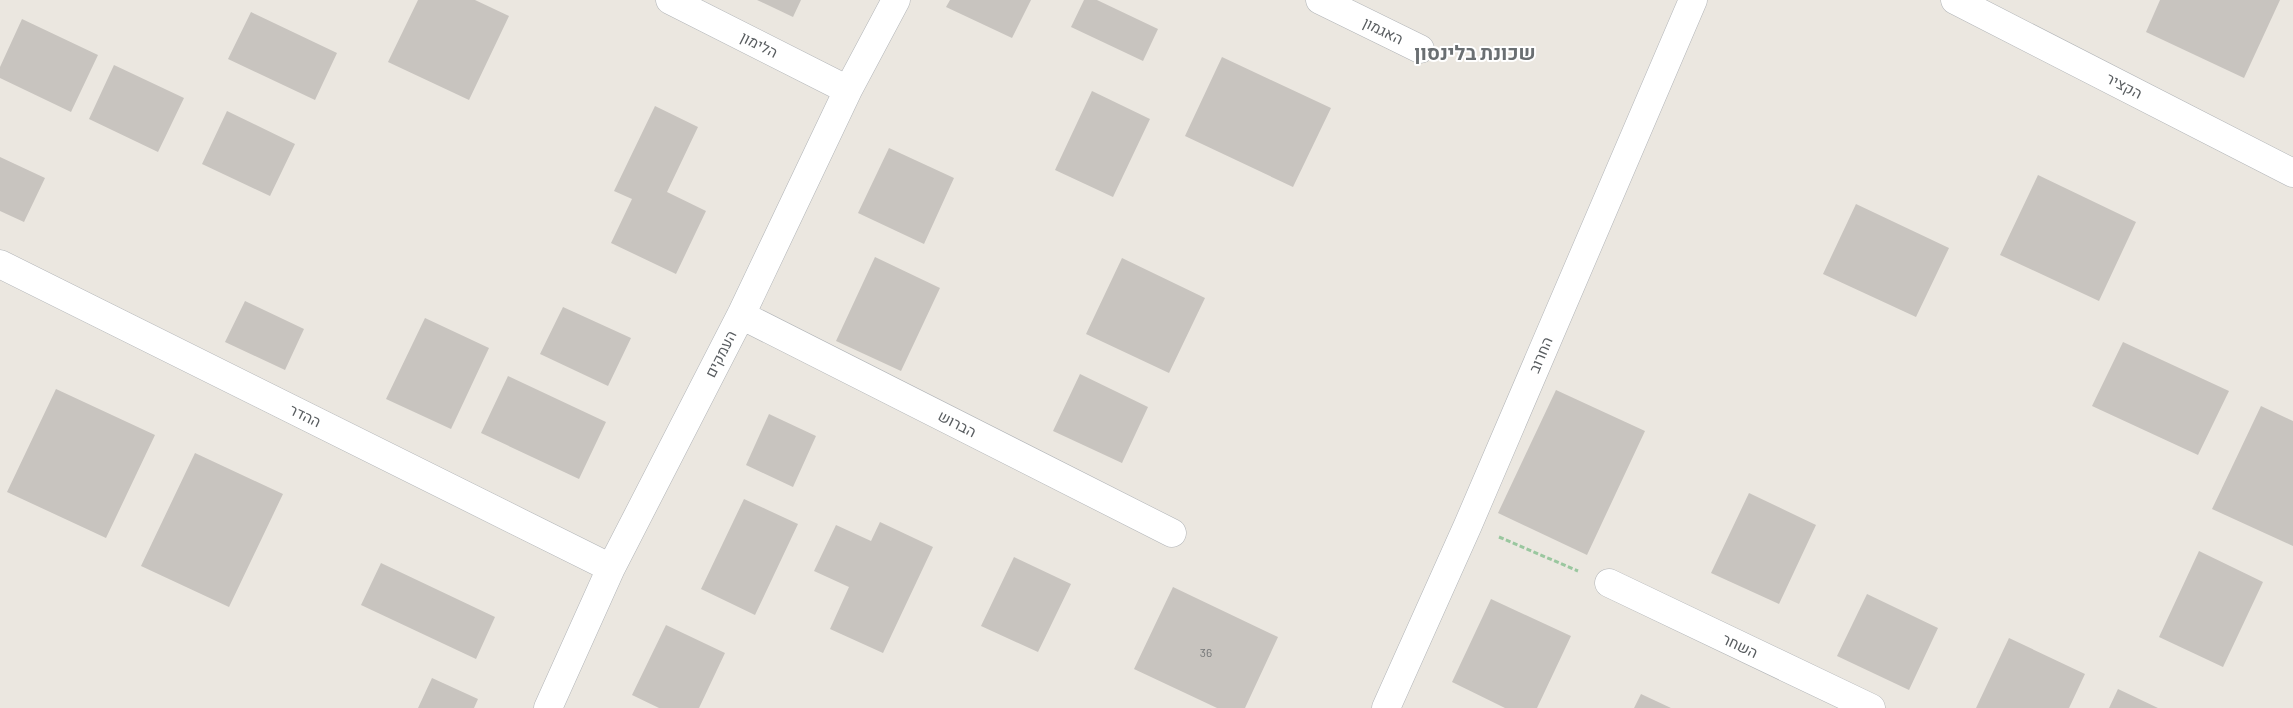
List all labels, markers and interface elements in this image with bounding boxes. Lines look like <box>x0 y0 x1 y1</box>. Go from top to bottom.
street label: האגמון <box>1360 13 1406 48</box>
street label: הלימון <box>738 27 781 61</box>
district label: שכונת בלינסון <box>1414 40 1536 64</box>
street label: הקציר <box>2103 68 2146 102</box>
street label: העמקים <box>701 327 740 380</box>
street label: החרוב <box>1524 334 1556 375</box>
street label: ההדר <box>287 400 324 430</box>
street label: הברוש <box>935 406 980 440</box>
street label: השחר <box>1720 629 1761 661</box>
house number: 36 <box>1200 645 1212 659</box>

